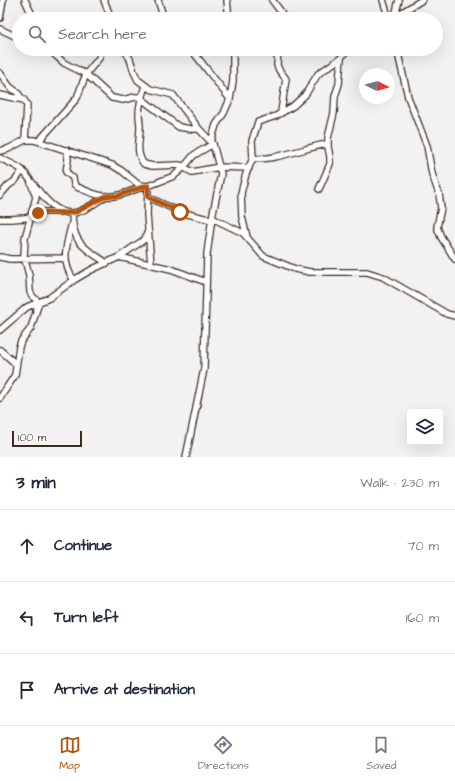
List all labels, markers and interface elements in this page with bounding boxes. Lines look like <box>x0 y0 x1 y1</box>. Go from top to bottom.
search box <box>12 12 443 56</box>
icon: search <box>26 23 48 45</box>
text: Search here <box>58 24 147 45</box>
north arrow <box>359 68 395 104</box>
route start <box>171 203 189 221</box>
route end <box>29 204 47 222</box>
map controls <box>407 409 443 445</box>
button: layers <box>407 409 443 445</box>
scale bar <box>12 429 82 448</box>
text: 100 m <box>18 430 46 445</box>
text: 3 min <box>16 471 56 495</box>
text: Walk · 230 m <box>360 474 439 492</box>
icon: ahead <box>16 535 38 557</box>
text: Continue <box>54 535 112 556</box>
text: 70 m <box>407 537 439 555</box>
icon: left <box>16 607 38 629</box>
text: Turn left <box>54 607 118 628</box>
text: 160 m <box>406 609 439 627</box>
icon: arrive <box>16 679 38 701</box>
text: Arrive at destination <box>54 679 195 700</box>
tab: Map <box>59 734 81 773</box>
tab: Directions <box>198 734 249 773</box>
tab: Saved <box>366 734 396 773</box>

